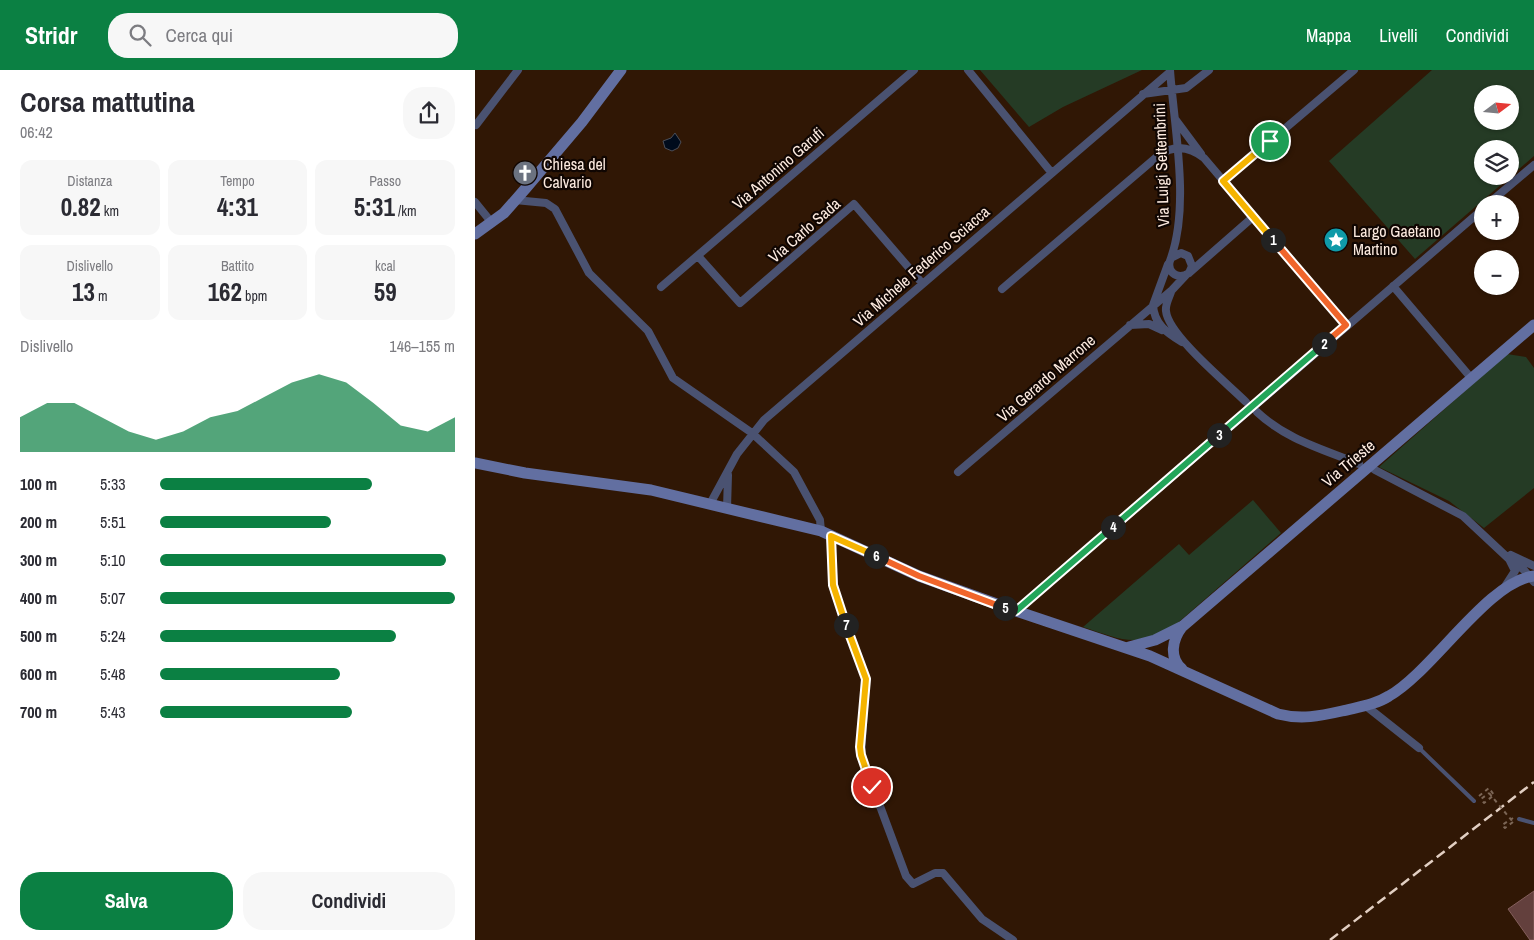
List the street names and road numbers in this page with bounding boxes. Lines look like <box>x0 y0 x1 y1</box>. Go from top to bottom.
street label: Via Luigi Settembrini <box>1148 103 1174 227</box>
street label: Via Antonino Garufi <box>727 122 829 214</box>
street label: Via Carlo Sada <box>763 192 845 267</box>
street label: Via Michele Federico Sciacca <box>848 200 994 331</box>
street label: Via Gerardo Marrone <box>992 329 1100 427</box>
street label: Via Trieste <box>1317 434 1379 492</box>

